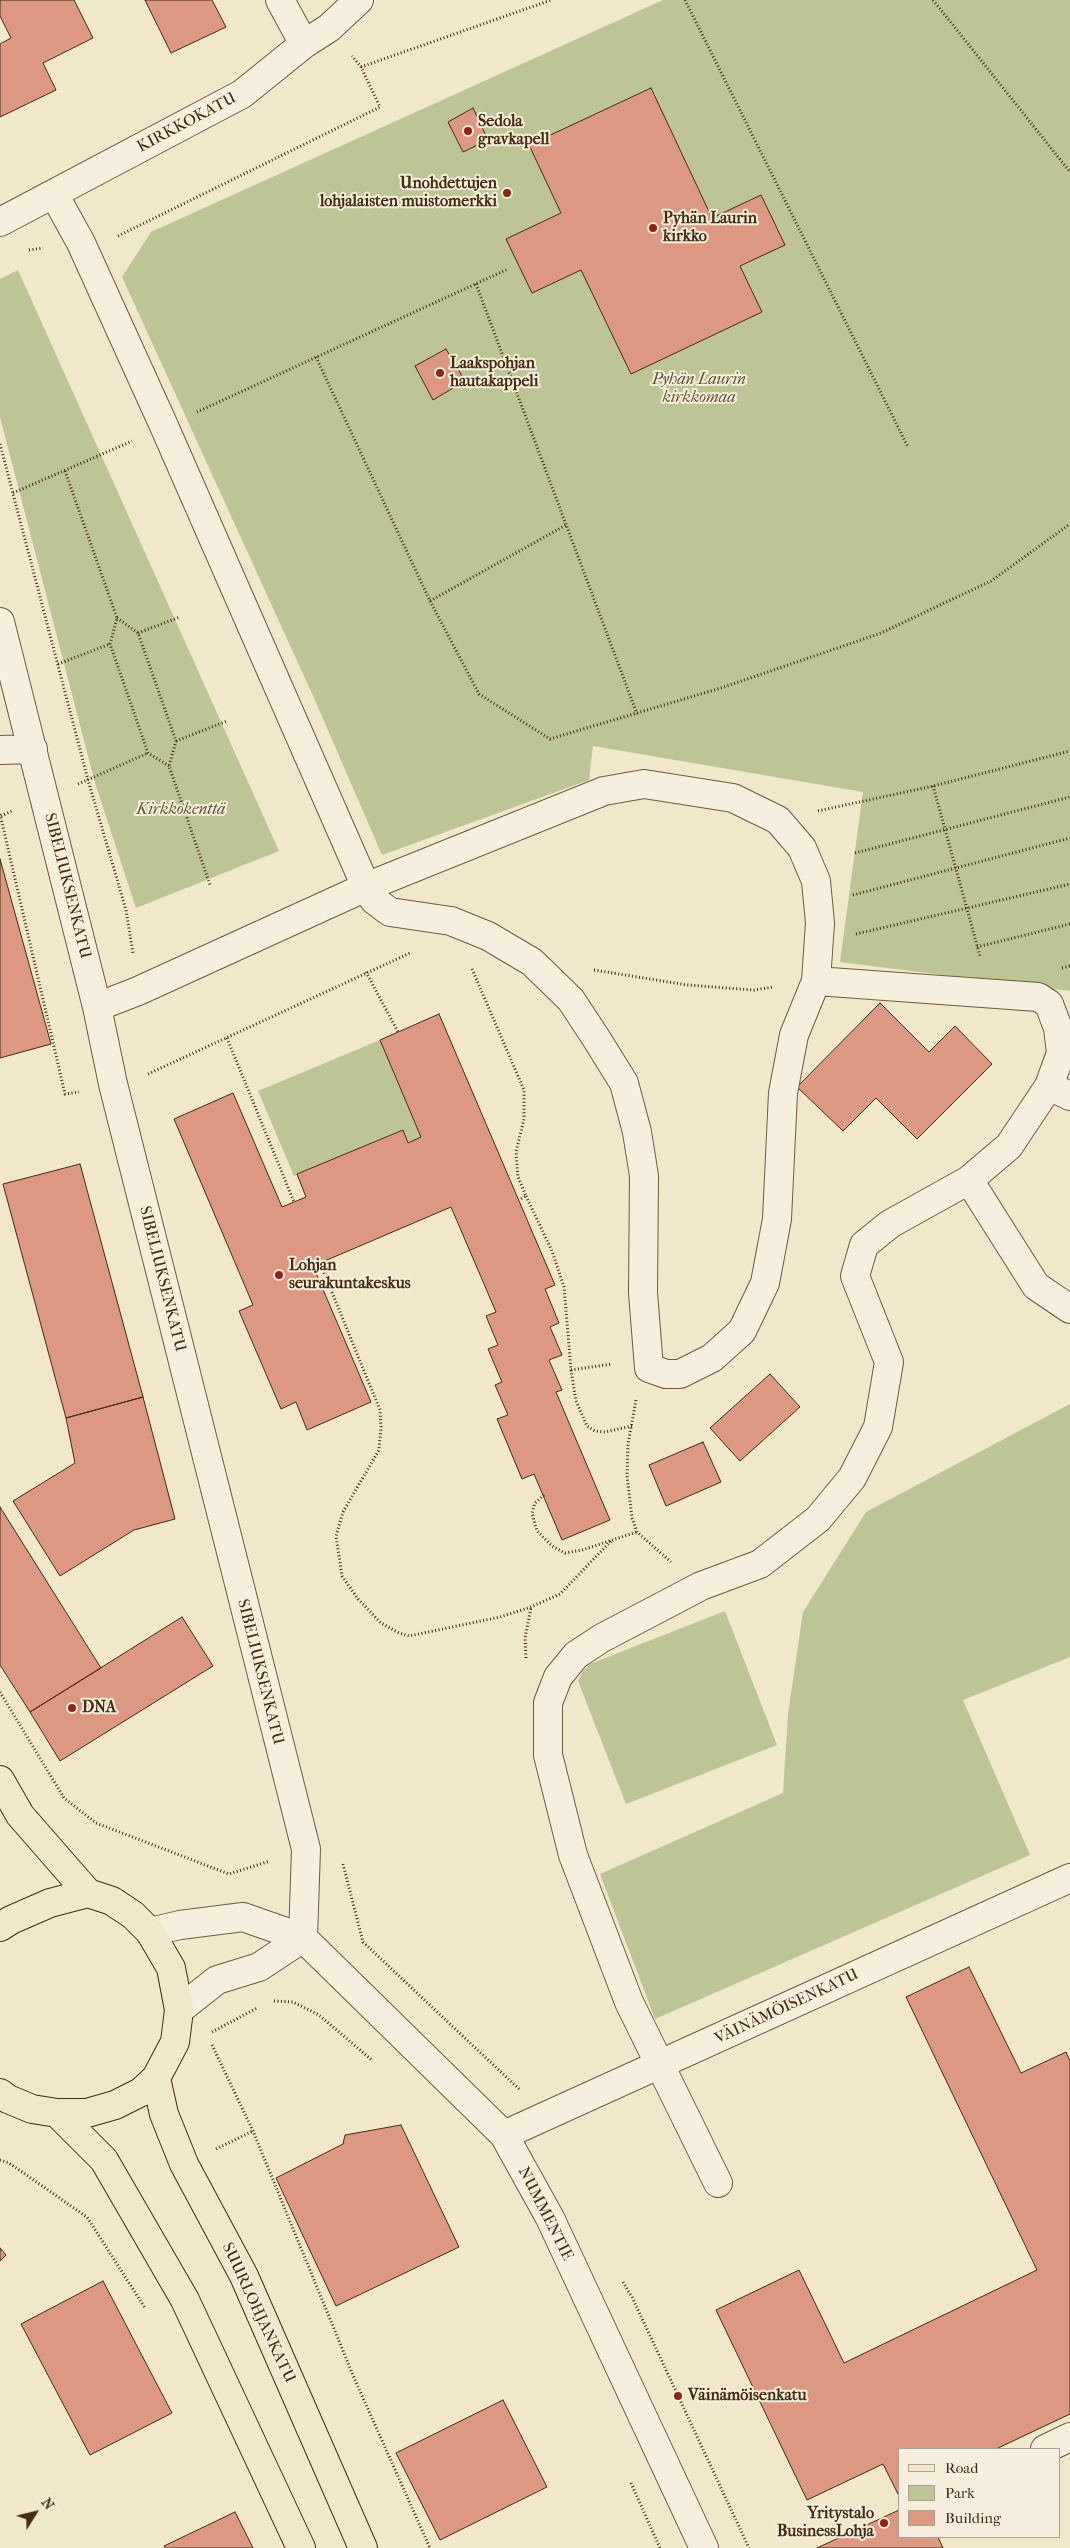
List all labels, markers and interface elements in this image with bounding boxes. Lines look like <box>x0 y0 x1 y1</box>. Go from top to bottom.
street label: KIRKKOKATU <box>134 89 240 157</box>
place label: Sedola gravkapell <box>478 112 549 150</box>
marker: Sedola gravkapell <box>462 125 474 137</box>
place label: Unohdettujen lohjalaisten muistomerkki <box>320 174 497 212</box>
marker: Unohdettujen lohjalaisten muistomerkki <box>501 187 513 199</box>
place label: Pyhän Laurin kirkko <box>663 209 757 247</box>
marker: Pyhän Laurin kirkko <box>647 222 659 234</box>
place label: Laakspohjan hautakappeli <box>450 354 538 392</box>
marker: Laakspohjan hautakappeli <box>434 367 446 379</box>
park label: Pyhän Laurin kirkkomaa <box>652 370 746 408</box>
park label: Kirkkokenttä <box>137 800 225 820</box>
street label: SIBELIUKSENKATU <box>40 811 94 961</box>
street label: SIBELIUKSENKATU <box>135 1204 189 1354</box>
place label: Lohjan seurakuntakeskus <box>289 1256 411 1294</box>
marker: Lohjan seurakuntakeskus <box>273 1269 285 1281</box>
street label: SIBELIUKSENKATU <box>233 1597 287 1747</box>
place label: DNA <box>82 1698 116 1718</box>
marker: DNA <box>66 1702 78 1714</box>
street label: VÄINÄMÖISENKATU <box>712 1965 862 2049</box>
street label: NUMMENTIE <box>513 2164 577 2264</box>
street label: SUURLOHJANKATU <box>217 2240 299 2386</box>
place label: Väinämöisenkatu <box>688 2386 807 2406</box>
marker: Väinämöisenkatu <box>672 2390 684 2402</box>
legend <box>898 2448 1060 2538</box>
text: Road <box>945 2459 978 2477</box>
text: Park <box>945 2484 975 2502</box>
north arrow <box>10 2488 60 2538</box>
text: N <box>38 2495 58 2513</box>
place label: Yritystalo BusinessLohja <box>777 2504 874 2542</box>
text: Building <box>945 2509 1001 2527</box>
marker: Yritystalo BusinessLohja <box>878 2517 890 2529</box>

